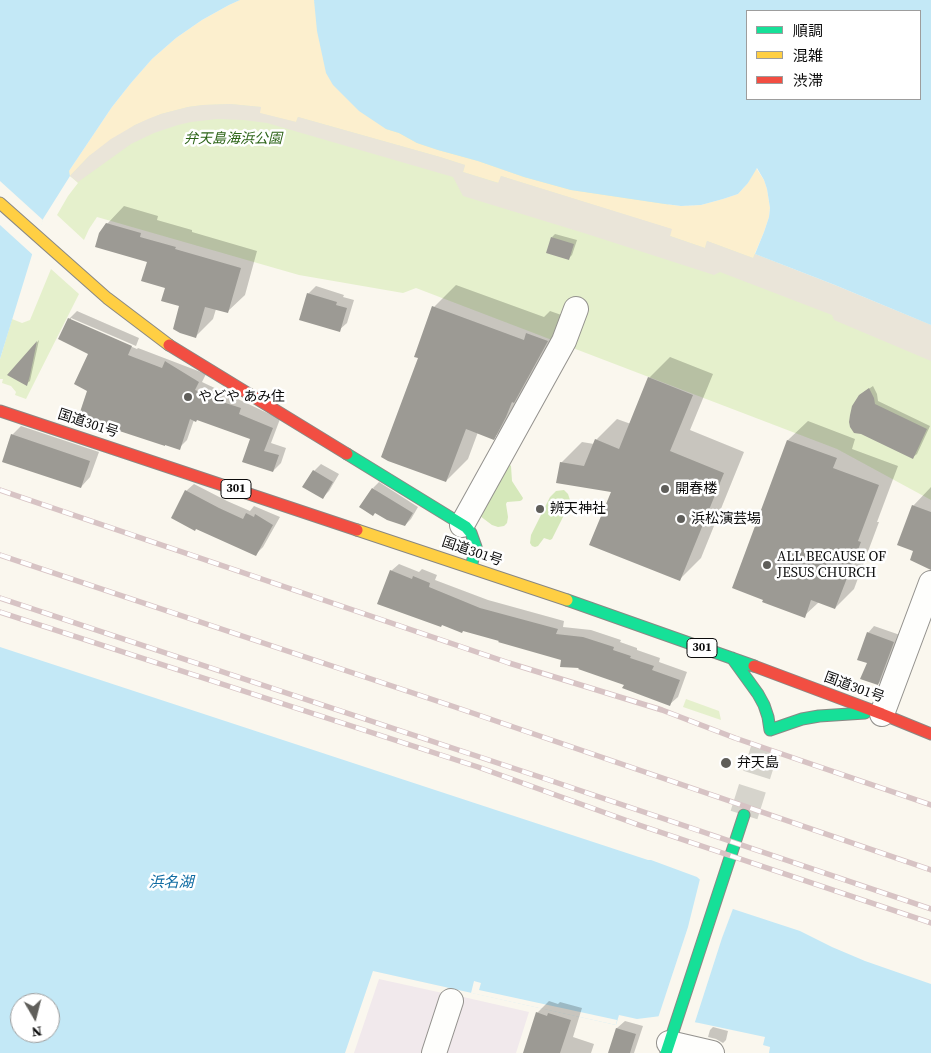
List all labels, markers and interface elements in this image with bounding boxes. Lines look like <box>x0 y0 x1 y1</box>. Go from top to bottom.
legend <box>746 10 921 100</box>
text: 順調 <box>793 20 823 41</box>
text: 混雑 <box>793 45 823 66</box>
text: 渋滞 <box>793 70 823 91</box>
park label: 弁天島海浜公園 <box>184 131 282 147</box>
place label: やどや あみ住 <box>198 389 285 405</box>
marker: やどや あみ住 <box>182 391 194 403</box>
street label: 国道301号 <box>55 406 121 442</box>
road number: 301 <box>221 479 251 498</box>
place label: 開春楼 <box>675 481 717 497</box>
marker: 開春楼 <box>659 483 671 495</box>
place label: 辨天神社 <box>550 501 606 517</box>
marker: 辨天神社 <box>534 503 546 515</box>
place label: 浜松演芸場 <box>691 511 761 527</box>
marker: 浜松演芸場 <box>675 513 687 525</box>
street label: 国道301号 <box>439 534 505 570</box>
place label: ALL BECAUSE OF JESUS CHURCH <box>777 549 886 582</box>
marker: ALL BECAUSE OF JESUS CHURCH <box>761 559 773 571</box>
road number: 301 <box>687 638 717 658</box>
street label: 国道301号 <box>822 669 886 707</box>
place label: 弁天島 <box>737 755 779 771</box>
marker: 弁天島 <box>719 756 733 770</box>
water label: 浜名湖 <box>149 874 193 892</box>
north arrow <box>10 993 60 1043</box>
text: N <box>31 1021 43 1042</box>

